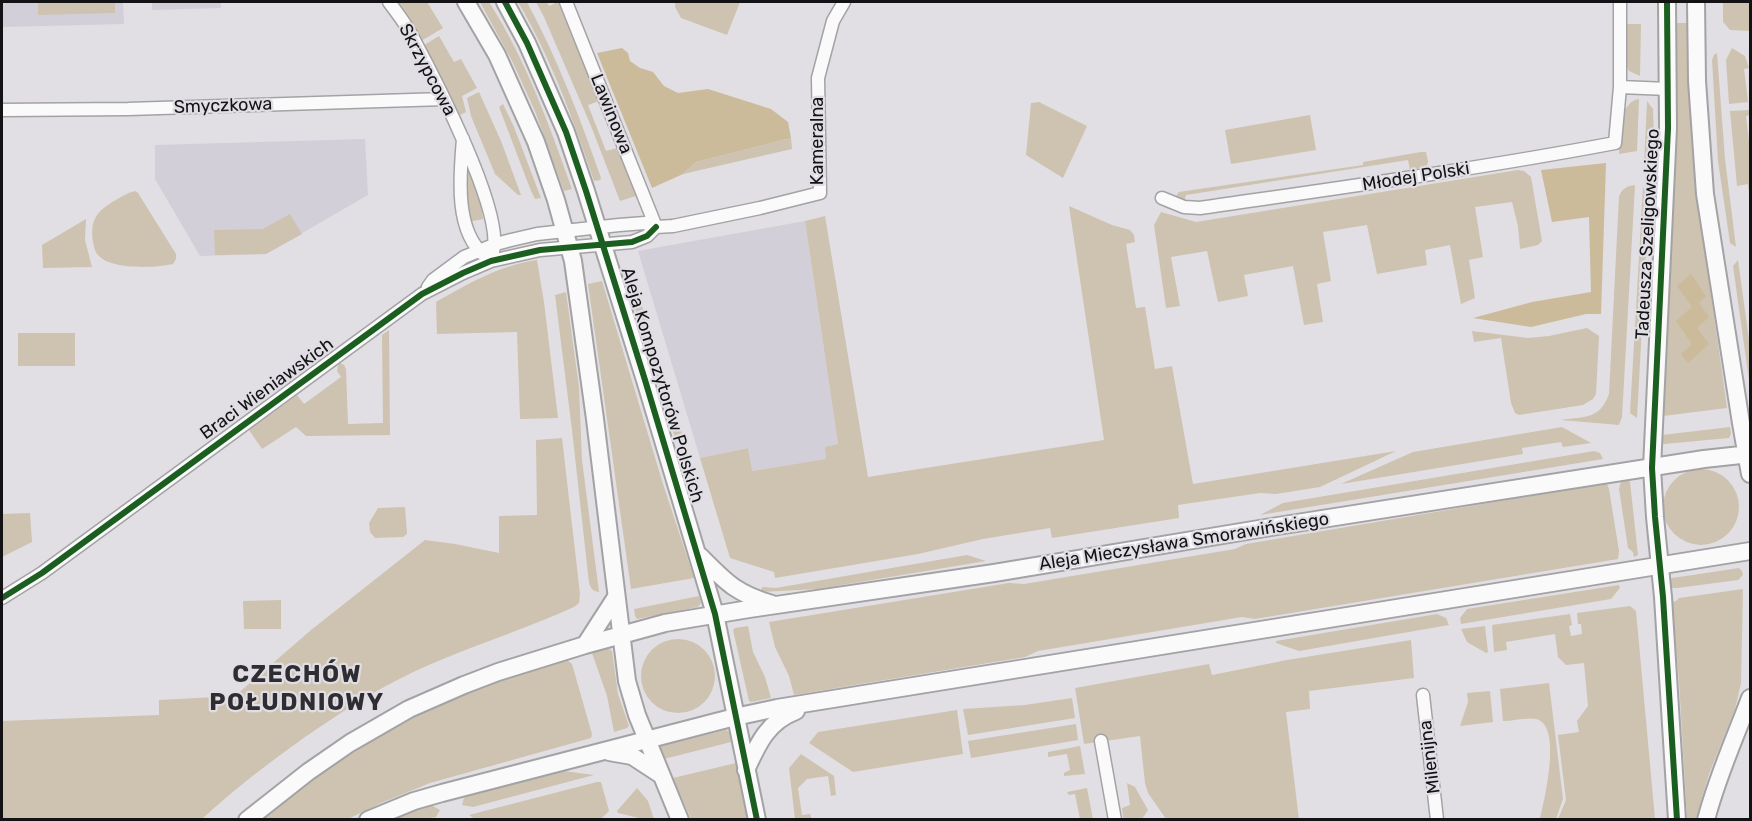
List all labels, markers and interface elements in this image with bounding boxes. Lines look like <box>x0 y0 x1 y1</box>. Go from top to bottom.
street label: Skrzypcowa <box>394 20 460 120</box>
street label: Lawinowa <box>585 71 637 157</box>
street label: Smyczkowa <box>173 93 273 119</box>
street label: Kameralna <box>807 97 829 185</box>
street label: Tadeusza Szeligowskiego <box>1632 128 1664 340</box>
street label: Młodej Polski <box>1361 158 1471 196</box>
street label: Aleja Kompozytorów Polskich <box>616 265 708 505</box>
street label: Braci Wieniawskich <box>196 333 338 445</box>
street label: Aleja Mieczysława Smorawińskiego <box>1037 508 1331 576</box>
district label: CZECHÓW POŁUDNIOWY <box>209 661 385 717</box>
street label: Milenijna <box>1415 719 1445 795</box>

